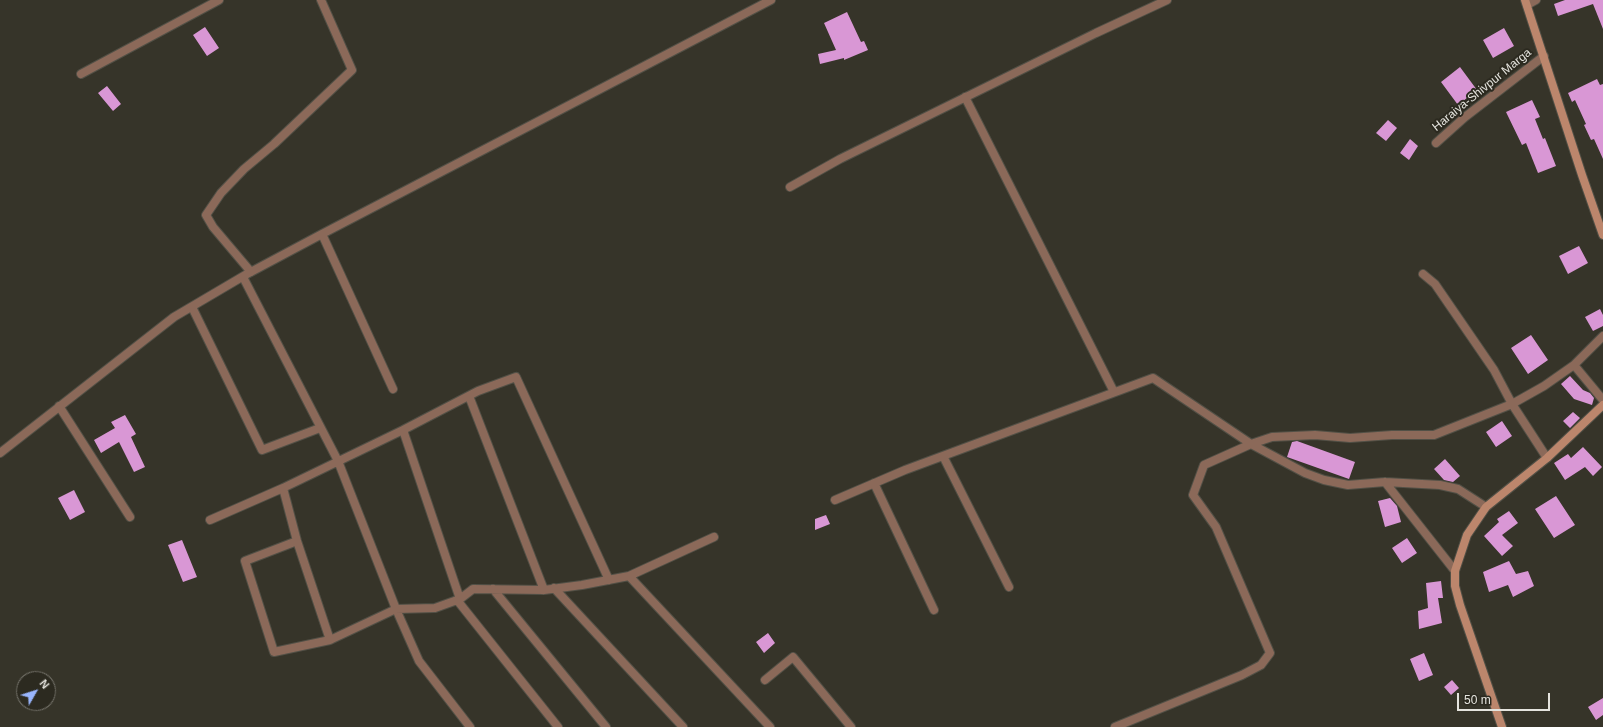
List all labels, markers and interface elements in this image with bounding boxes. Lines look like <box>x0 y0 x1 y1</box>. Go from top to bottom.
street label: Haraiya-Shivpur Marga <box>1430 46 1534 134</box>
north arrow <box>16 671 56 711</box>
text: N <box>37 677 52 691</box>
scale bar <box>1459 685 1552 711</box>
text: 50 m <box>1464 693 1491 707</box>

